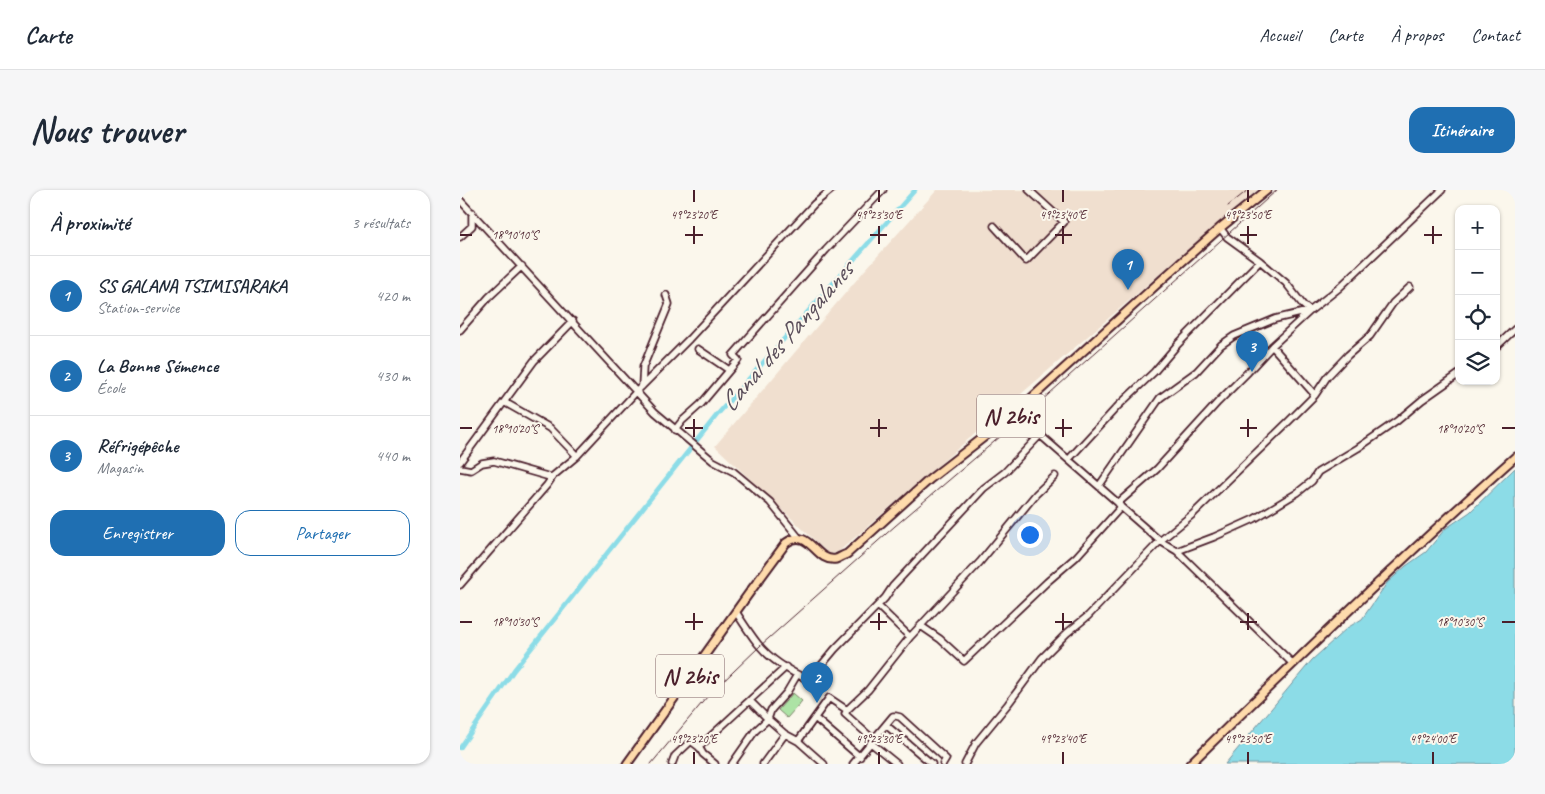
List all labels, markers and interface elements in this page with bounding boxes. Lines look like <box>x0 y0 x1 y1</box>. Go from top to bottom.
text: Carte <box>25 20 72 50</box>
text: Accueil <box>1260 24 1300 46</box>
text: Carte <box>1328 24 1363 46</box>
text: À propos <box>1391 24 1443 46</box>
text: Contact <box>1471 24 1520 46</box>
button: Itinéraire <box>1409 107 1515 153</box>
text: Nous trouver <box>30 108 184 153</box>
map controls <box>1455 205 1500 385</box>
button: + <box>1455 205 1500 250</box>
text: 49°23'20"E <box>671 207 719 223</box>
text: 49°23'30"E <box>856 207 904 223</box>
text: 49°23'40"E <box>1040 207 1088 223</box>
text: 49°23'50"E <box>1225 207 1273 223</box>
text: À proximité <box>50 210 130 236</box>
text: 3 résultats <box>351 213 410 233</box>
text: 18°10'10"S <box>492 227 540 243</box>
pin: 1 <box>1112 249 1144 290</box>
button: − <box>1455 250 1500 295</box>
water label: Canal des Pangalanes <box>712 251 863 418</box>
text: SS GALANA TSIMISARAKA <box>97 274 287 298</box>
text: 1 <box>62 286 70 306</box>
text: 420 m <box>376 286 410 306</box>
button: locate <box>1455 295 1500 340</box>
text: Station-service <box>97 298 179 318</box>
pin: 3 <box>1236 331 1268 372</box>
button: layers <box>1455 340 1500 385</box>
text: La Bonne Sémence <box>97 354 218 378</box>
text: 2 <box>62 366 70 386</box>
text: 430 m <box>376 366 410 386</box>
text: École <box>97 378 125 398</box>
road number: N 2bis <box>977 395 1045 438</box>
text: 18°10'20"S <box>492 421 540 437</box>
text: 18°10'20"S <box>1437 421 1485 437</box>
text: Réfrigépêche <box>97 434 178 458</box>
text: 3 <box>62 446 70 466</box>
text: 440 m <box>376 446 410 466</box>
text: Magasin <box>97 458 143 478</box>
button: Enregistrer <box>50 510 225 556</box>
button: Partager <box>235 510 410 556</box>
your location <box>1017 522 1043 548</box>
text: 18°10'30"S <box>492 614 540 630</box>
text: 18°10'30"S <box>1437 614 1485 630</box>
road number: N 2bis <box>656 654 724 698</box>
pin: 2 <box>801 662 833 703</box>
text: 49°23'20"E <box>671 731 719 747</box>
text: 49°23'30"E <box>856 731 904 747</box>
text: 49°23'40"E <box>1040 731 1088 747</box>
text: 49°23'50"E <box>1225 731 1273 747</box>
text: 49°24'00"E <box>1410 731 1458 747</box>

